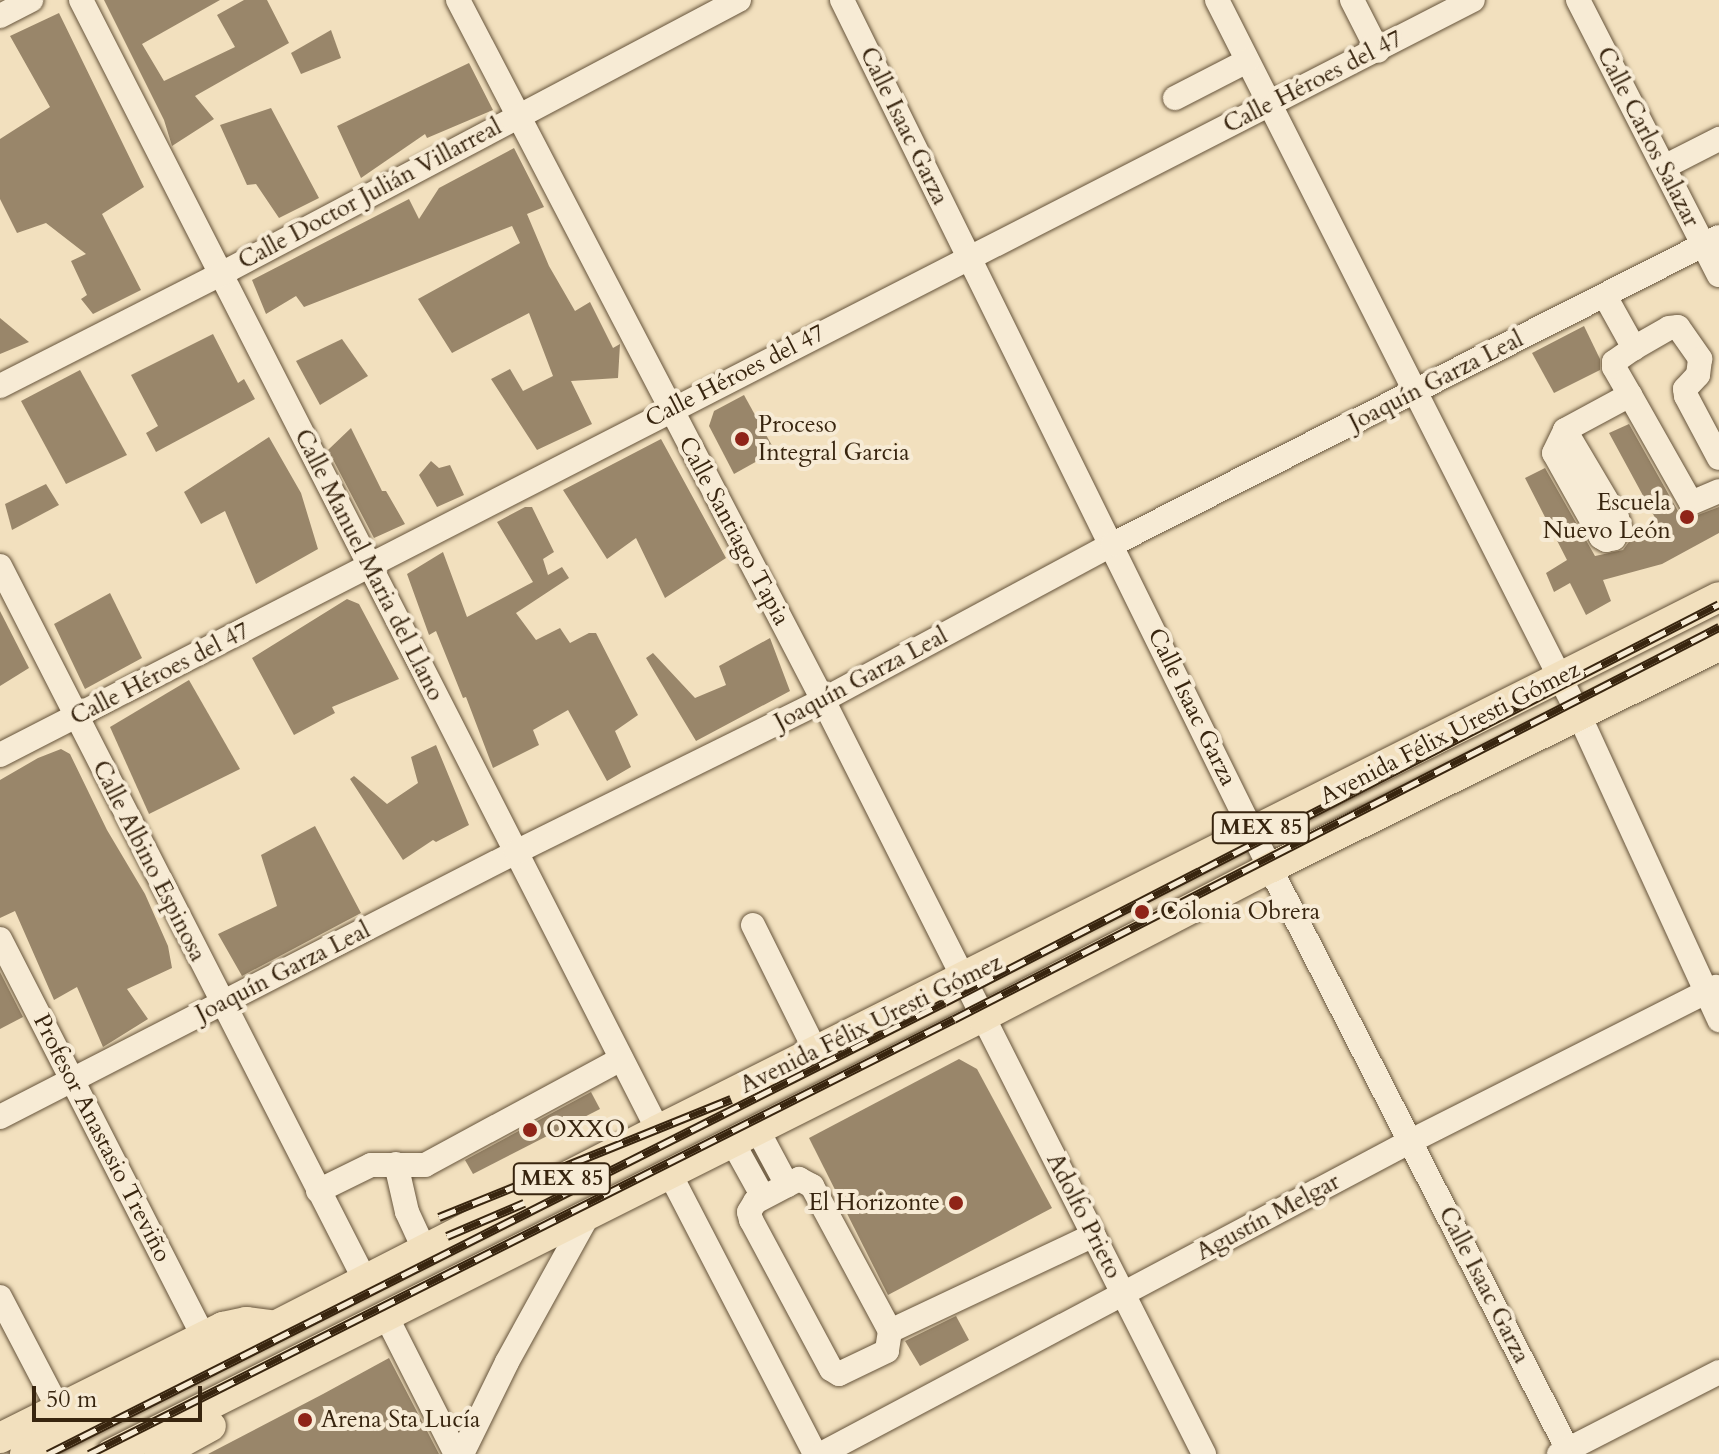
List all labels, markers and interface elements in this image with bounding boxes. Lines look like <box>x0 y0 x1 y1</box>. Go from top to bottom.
street label: Calle Héroes del 47 <box>1219 24 1407 140</box>
street label: Calle Isaac Garza <box>853 42 955 210</box>
street label: Calle Carlos Salazar <box>1590 42 1706 232</box>
street label: Calle Doctor Julián Villarreal <box>233 112 507 276</box>
street label: Calle Héroes del 47 <box>641 318 829 434</box>
street label: Joaquín Garza Leal <box>1344 325 1528 437</box>
place label: Proceso Integral Garcia <box>758 411 910 467</box>
street label: Calle Manuel Maria del Llano <box>288 425 450 705</box>
marker: Proceso Integral Garcia <box>733 430 751 448</box>
street label: Calle Santiago Tapia <box>672 432 796 630</box>
place label: Escuela Nuevo León <box>1543 489 1671 545</box>
marker: Escuela Nuevo León <box>1678 508 1696 526</box>
street label: Calle Héroes del 47 <box>66 616 254 732</box>
street label: Joaquín Garza Leal <box>770 621 952 737</box>
street label: Calle Isaac Garza <box>1141 623 1243 791</box>
street label: Avenida Félix Uresti Gómez <box>1315 655 1585 811</box>
street label: Calle Albino Espinosa <box>86 756 212 966</box>
road number: MEX 85 <box>1211 810 1311 846</box>
place label: Colonia Obrera <box>1160 898 1320 926</box>
marker: Colonia Obrera <box>1131 901 1153 923</box>
street label: Joaquín Garza Leal <box>191 916 375 1028</box>
street label: Avenida Félix Uresti Gómez <box>735 948 1007 1100</box>
street label: Profesor Anastasio Treviño <box>27 1009 177 1267</box>
place label: OXXO <box>546 1116 625 1144</box>
marker: OXXO <box>521 1121 539 1139</box>
street label: Adolfo Prieto <box>1040 1149 1128 1283</box>
road number: MEX 85 <box>512 1161 612 1197</box>
street label: Agustín Melgar <box>1191 1167 1345 1267</box>
place label: El Horizonte <box>808 1189 940 1217</box>
marker: El Horizonte <box>947 1194 965 1212</box>
street label: Calle Isaac Garza <box>1432 1202 1536 1368</box>
scale bar <box>36 1370 206 1420</box>
text: 50 m <box>46 1383 97 1416</box>
place label: Arena Sta Lucía <box>321 1406 480 1434</box>
marker: Arena Sta Lucía <box>296 1411 314 1429</box>

